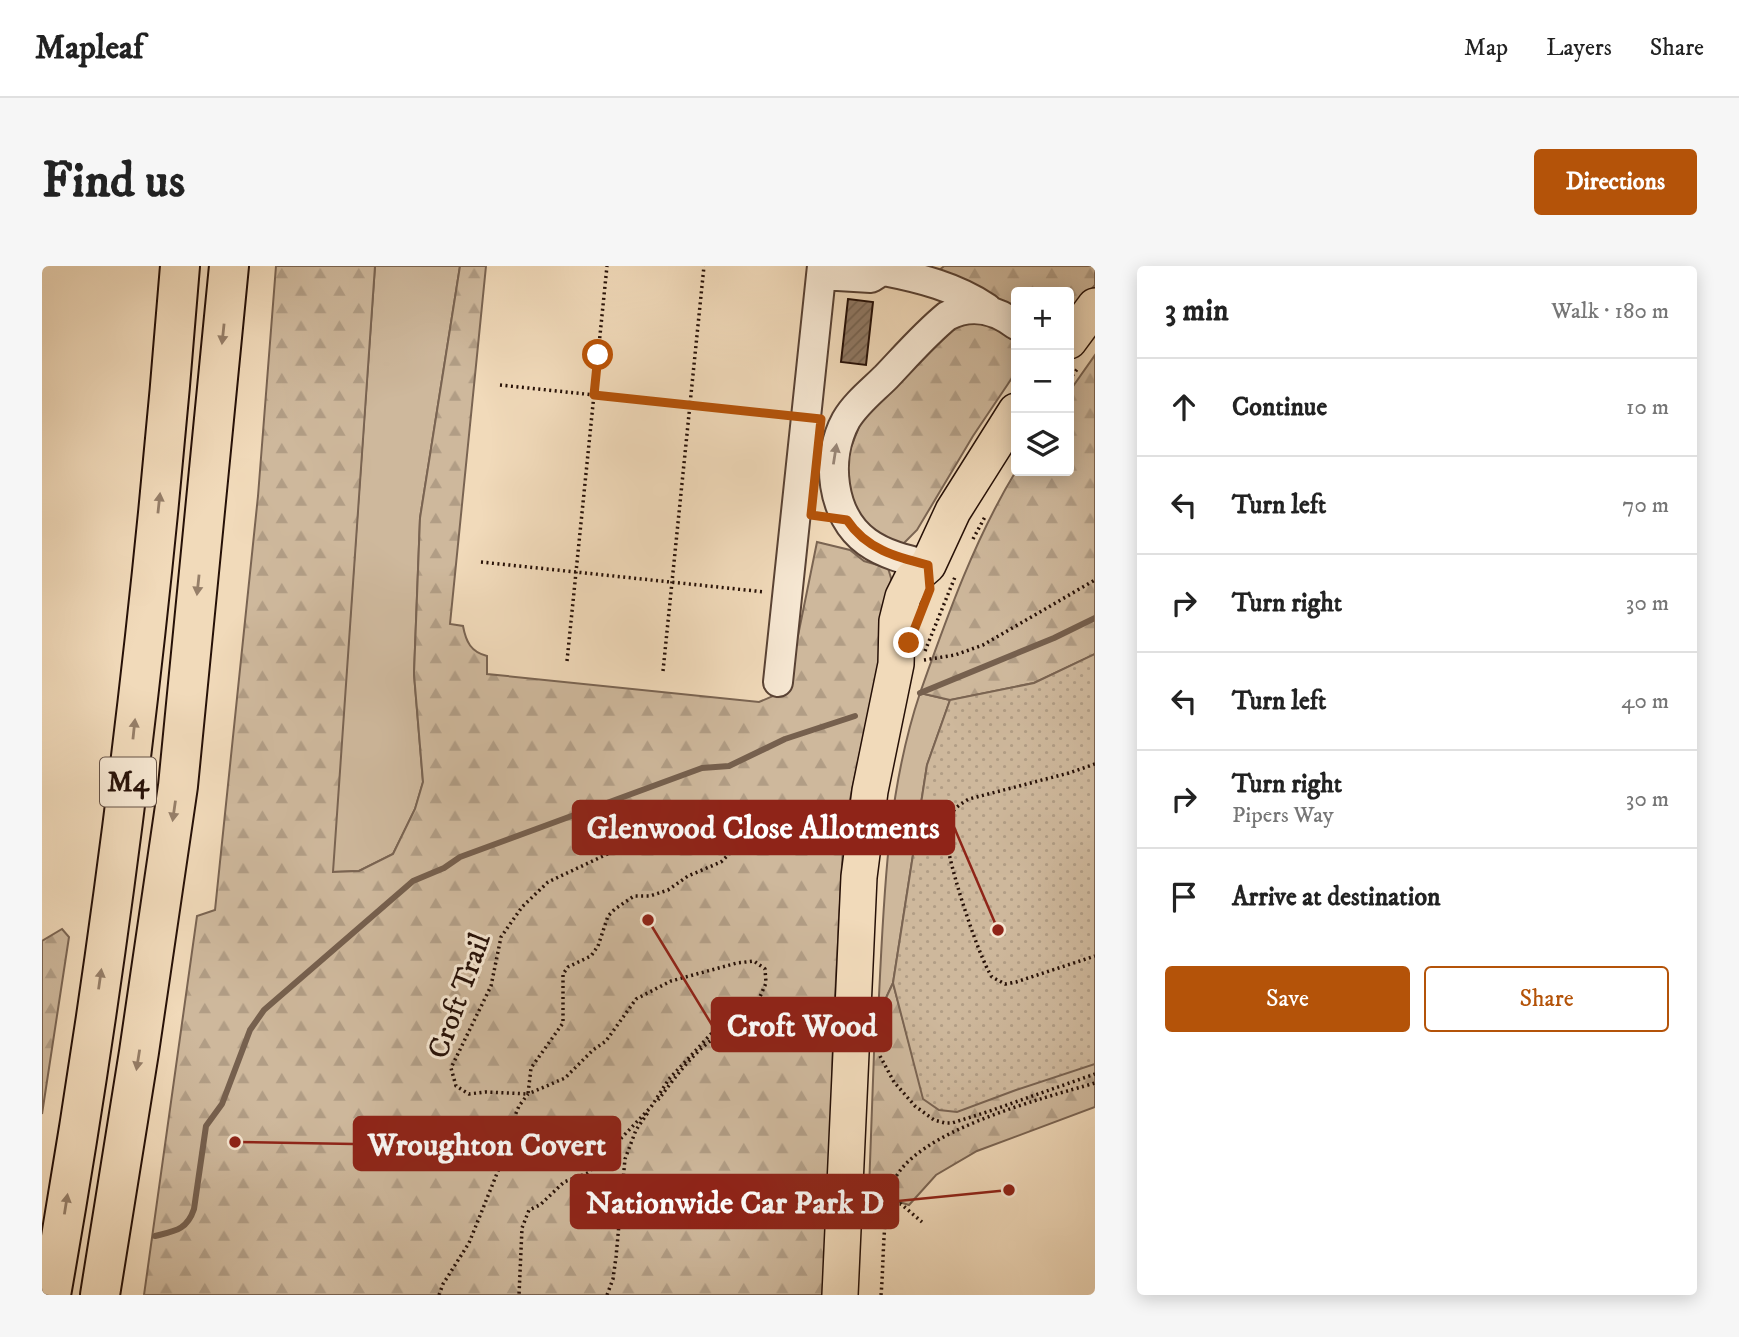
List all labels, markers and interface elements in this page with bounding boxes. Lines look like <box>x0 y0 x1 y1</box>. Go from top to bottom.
text: Mapleaf <box>35 28 144 69</box>
text: Map <box>1464 33 1508 63</box>
text: Layers <box>1546 33 1612 63</box>
text: Share <box>1650 33 1704 63</box>
button: Directions <box>1534 149 1697 215</box>
text: Find us <box>42 151 185 213</box>
map controls <box>1011 287 1074 476</box>
button: + <box>1011 287 1074 350</box>
text: 3 min <box>1165 293 1229 330</box>
text: Walk · 180 m <box>1551 297 1669 326</box>
one-way arrow <box>217 323 228 345</box>
route start <box>582 339 613 370</box>
button: − <box>1011 350 1074 413</box>
icon: ahead <box>1165 388 1203 426</box>
text: Continue <box>1232 391 1327 424</box>
text: 10 m <box>1626 393 1669 422</box>
button: layers <box>1011 413 1074 476</box>
one-way arrow <box>830 443 841 465</box>
icon: left <box>1165 486 1203 524</box>
text: Turn left <box>1232 489 1326 522</box>
text: 70 m <box>1622 491 1669 520</box>
one-way arrow <box>154 492 165 514</box>
one-way arrow <box>192 574 203 596</box>
icon: right <box>1165 584 1203 622</box>
text: Turn right <box>1232 587 1342 620</box>
text: 30 m <box>1626 589 1669 618</box>
route end <box>893 627 924 658</box>
icon: left <box>1165 682 1203 720</box>
text: Turn left <box>1232 685 1326 718</box>
text: 40 m <box>1621 687 1669 716</box>
one-way arrow <box>129 718 140 740</box>
road number: M4 <box>100 757 156 806</box>
text: Turn right <box>1232 768 1342 801</box>
icon: right <box>1165 780 1203 818</box>
text: 30 m <box>1626 785 1669 814</box>
one-way arrow <box>168 800 179 822</box>
callout: Glenwood Close Allotments <box>573 801 954 854</box>
text: Pipers Way <box>1232 801 1334 830</box>
text: Glenwood Close Allotments <box>586 809 940 849</box>
icon: arrive <box>1165 878 1203 916</box>
text: Arrive at destination <box>1232 881 1441 914</box>
street label: Croft Trail <box>420 928 500 1064</box>
button: Save <box>1165 966 1410 1032</box>
button: Share <box>1424 966 1669 1032</box>
one-way arrow <box>95 967 106 989</box>
callout: Croft Wood <box>712 998 891 1051</box>
text: Croft Wood <box>727 1007 878 1047</box>
one-way arrow <box>132 1049 143 1071</box>
callout: Wroughton Covert <box>354 1117 620 1170</box>
text: Wroughton Covert <box>367 1126 607 1166</box>
callout: Nationwide Car Park D <box>571 1175 898 1228</box>
text: Nationwide Car Park D <box>586 1184 884 1224</box>
one-way arrow <box>61 1192 72 1214</box>

